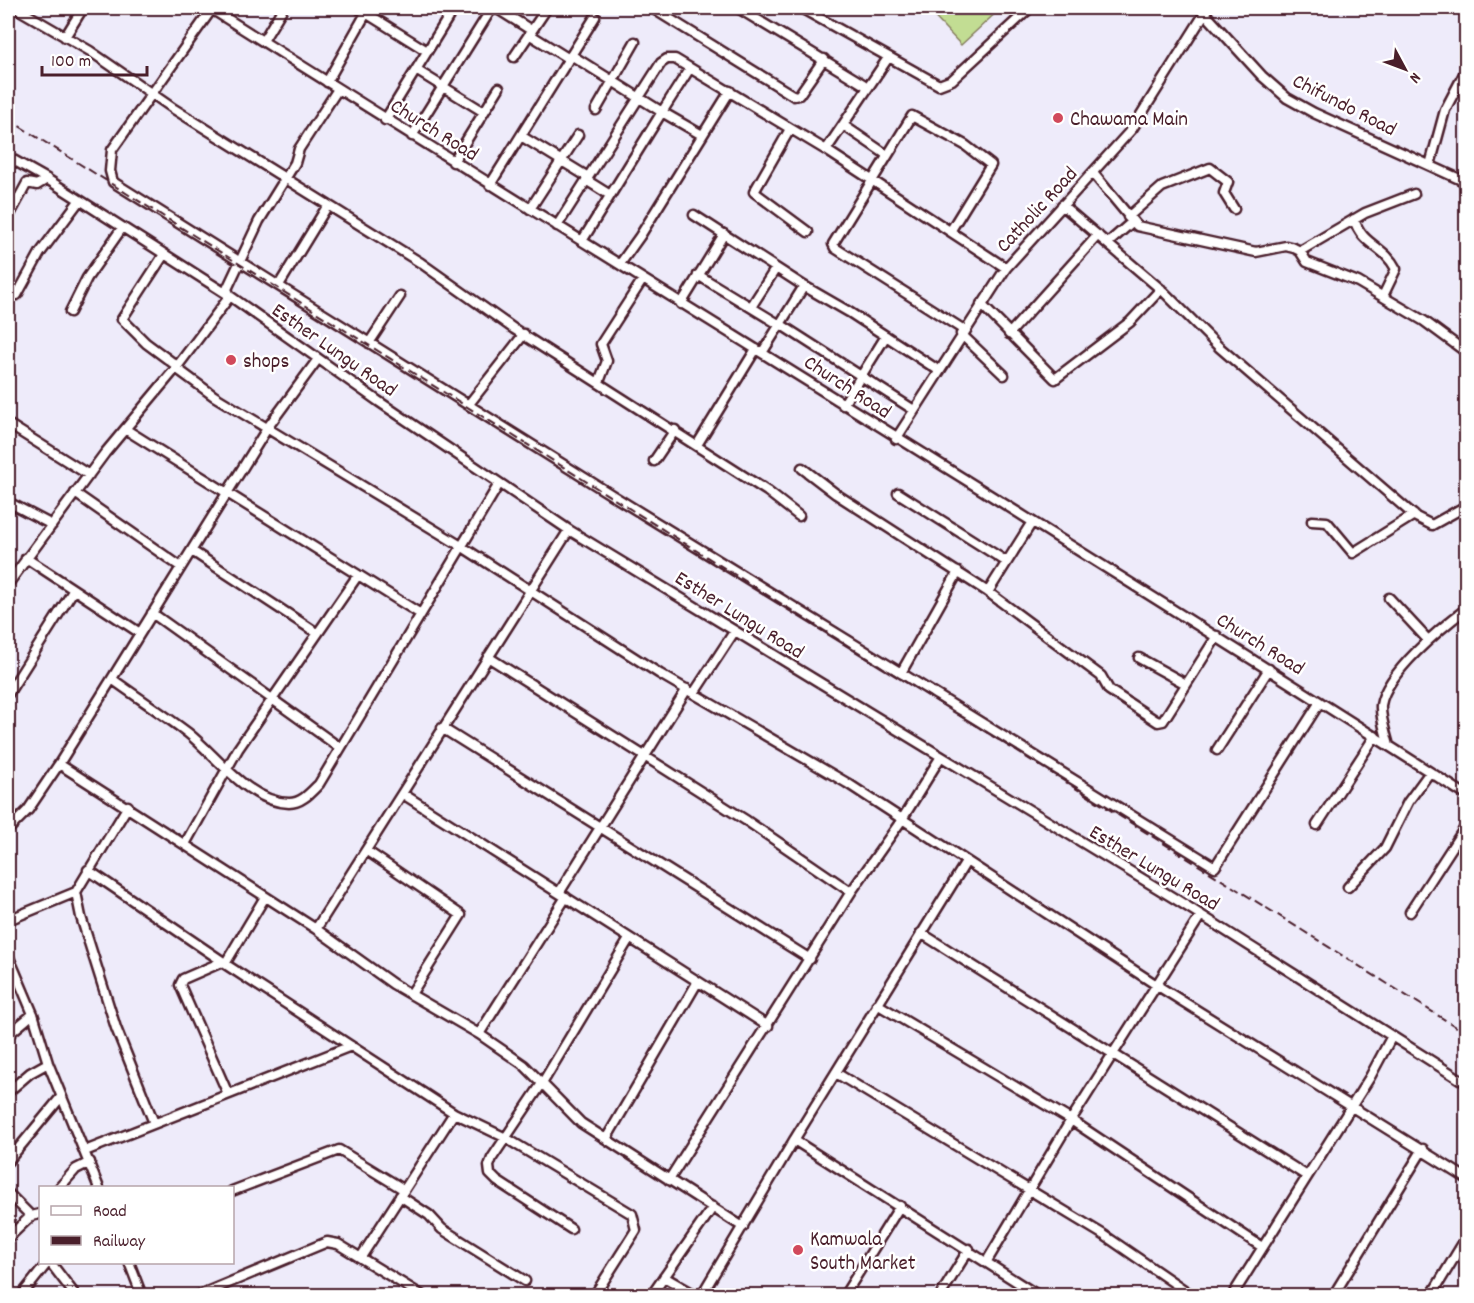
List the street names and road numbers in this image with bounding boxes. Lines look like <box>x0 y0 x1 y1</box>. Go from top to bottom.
street label: Chifundo Road <box>1286 68 1401 146</box>
street label: Church Road <box>383 93 483 170</box>
street label: Catholic Road <box>990 161 1086 261</box>
street label: Esther Lungu Road <box>264 297 402 406</box>
street label: Church Road <box>797 349 896 428</box>
street label: Esther Lungu Road <box>668 565 809 668</box>
street label: Church Road <box>1209 607 1309 684</box>
street label: Esther Lungu Road <box>1083 819 1224 920</box>

